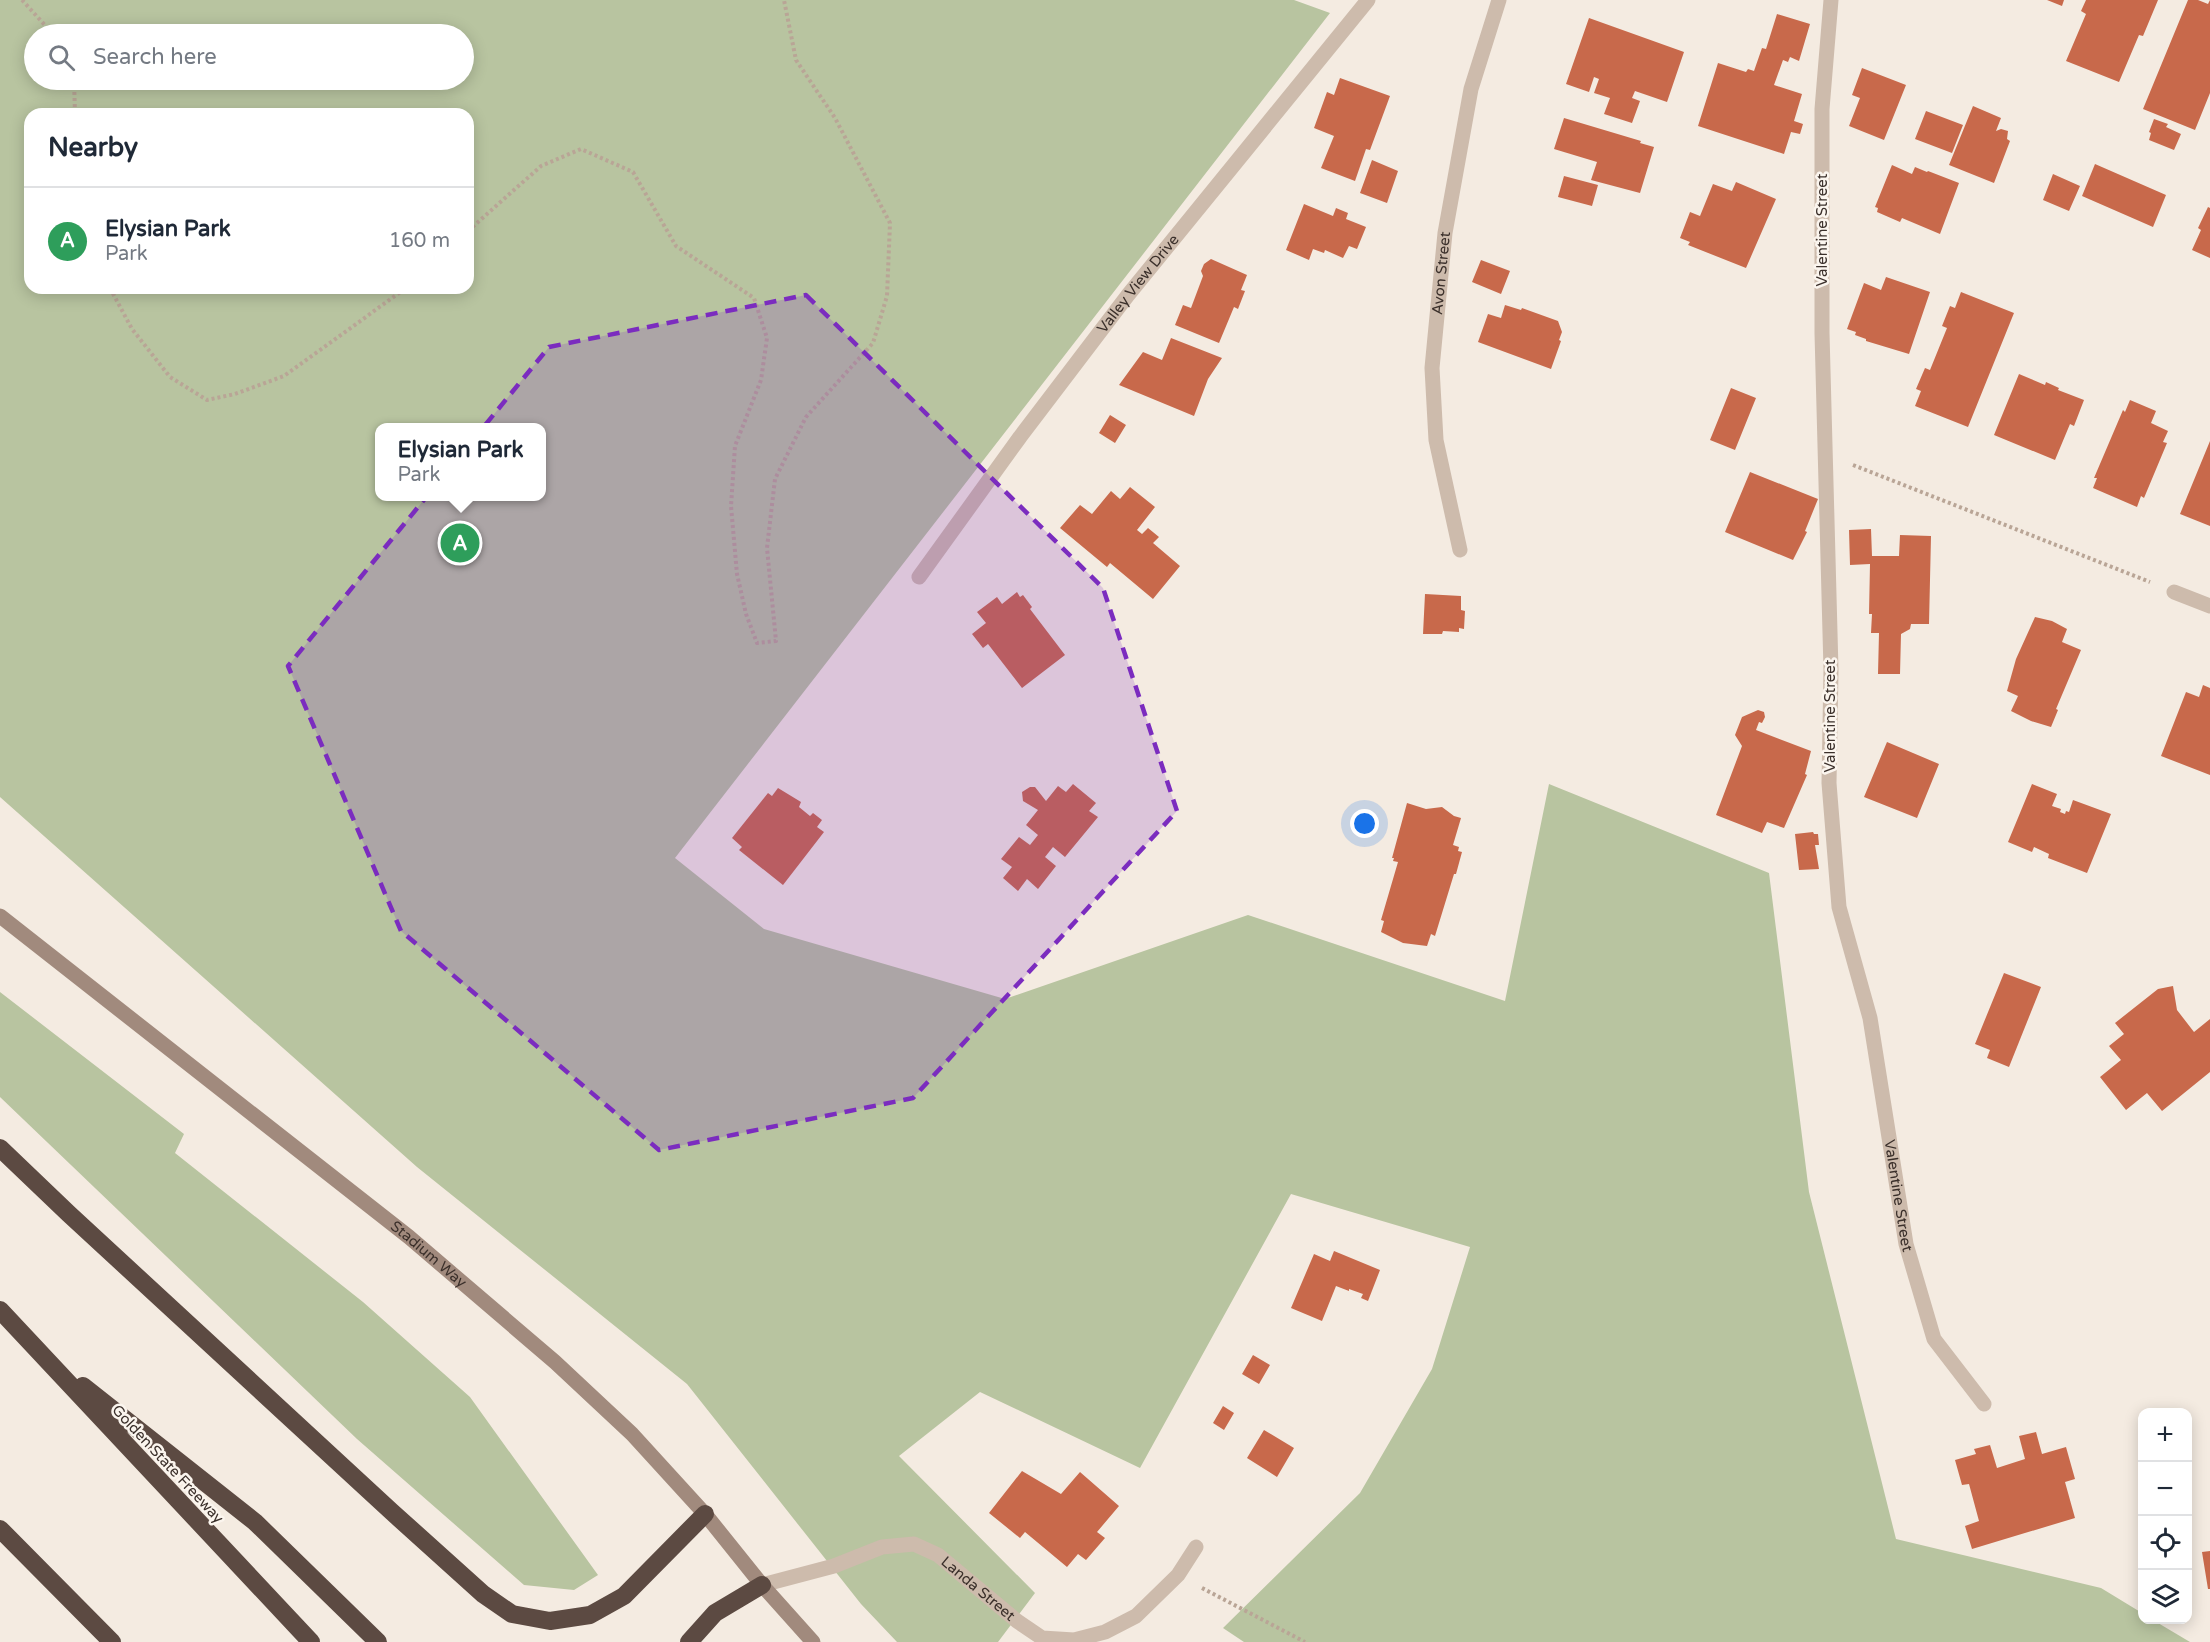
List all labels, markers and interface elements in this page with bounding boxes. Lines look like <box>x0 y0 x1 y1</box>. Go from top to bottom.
search box <box>24 24 474 90</box>
icon: search <box>45 41 78 74</box>
text: Search here <box>93 44 217 70</box>
text: Nearby <box>48 132 138 163</box>
street label: Valentine Street <box>1813 173 1831 287</box>
text: Elysian Park <box>105 216 231 242</box>
text: A <box>60 229 75 253</box>
text: 160 m <box>389 229 450 253</box>
street label: Avon Street <box>1428 230 1454 316</box>
street label: Valley View Drive <box>1093 231 1183 337</box>
text: Park <box>105 242 148 266</box>
popup <box>375 423 546 501</box>
text: Elysian Park <box>398 437 523 463</box>
text: Park <box>398 463 440 487</box>
pin: A <box>440 520 480 566</box>
street label: Valentine Street <box>1821 659 1839 773</box>
your location <box>1350 809 1379 838</box>
street label: Valentine Street <box>1880 1138 1917 1254</box>
street label: Stadium Way <box>387 1217 470 1291</box>
street label: Golden State Freeway <box>108 1401 228 1527</box>
map controls <box>2138 1408 2192 1624</box>
button: + <box>2138 1408 2192 1462</box>
button: − <box>2138 1462 2192 1516</box>
button: locate <box>2138 1516 2192 1570</box>
street label: Landa Street <box>938 1553 1019 1625</box>
button: layers <box>2138 1570 2192 1624</box>

